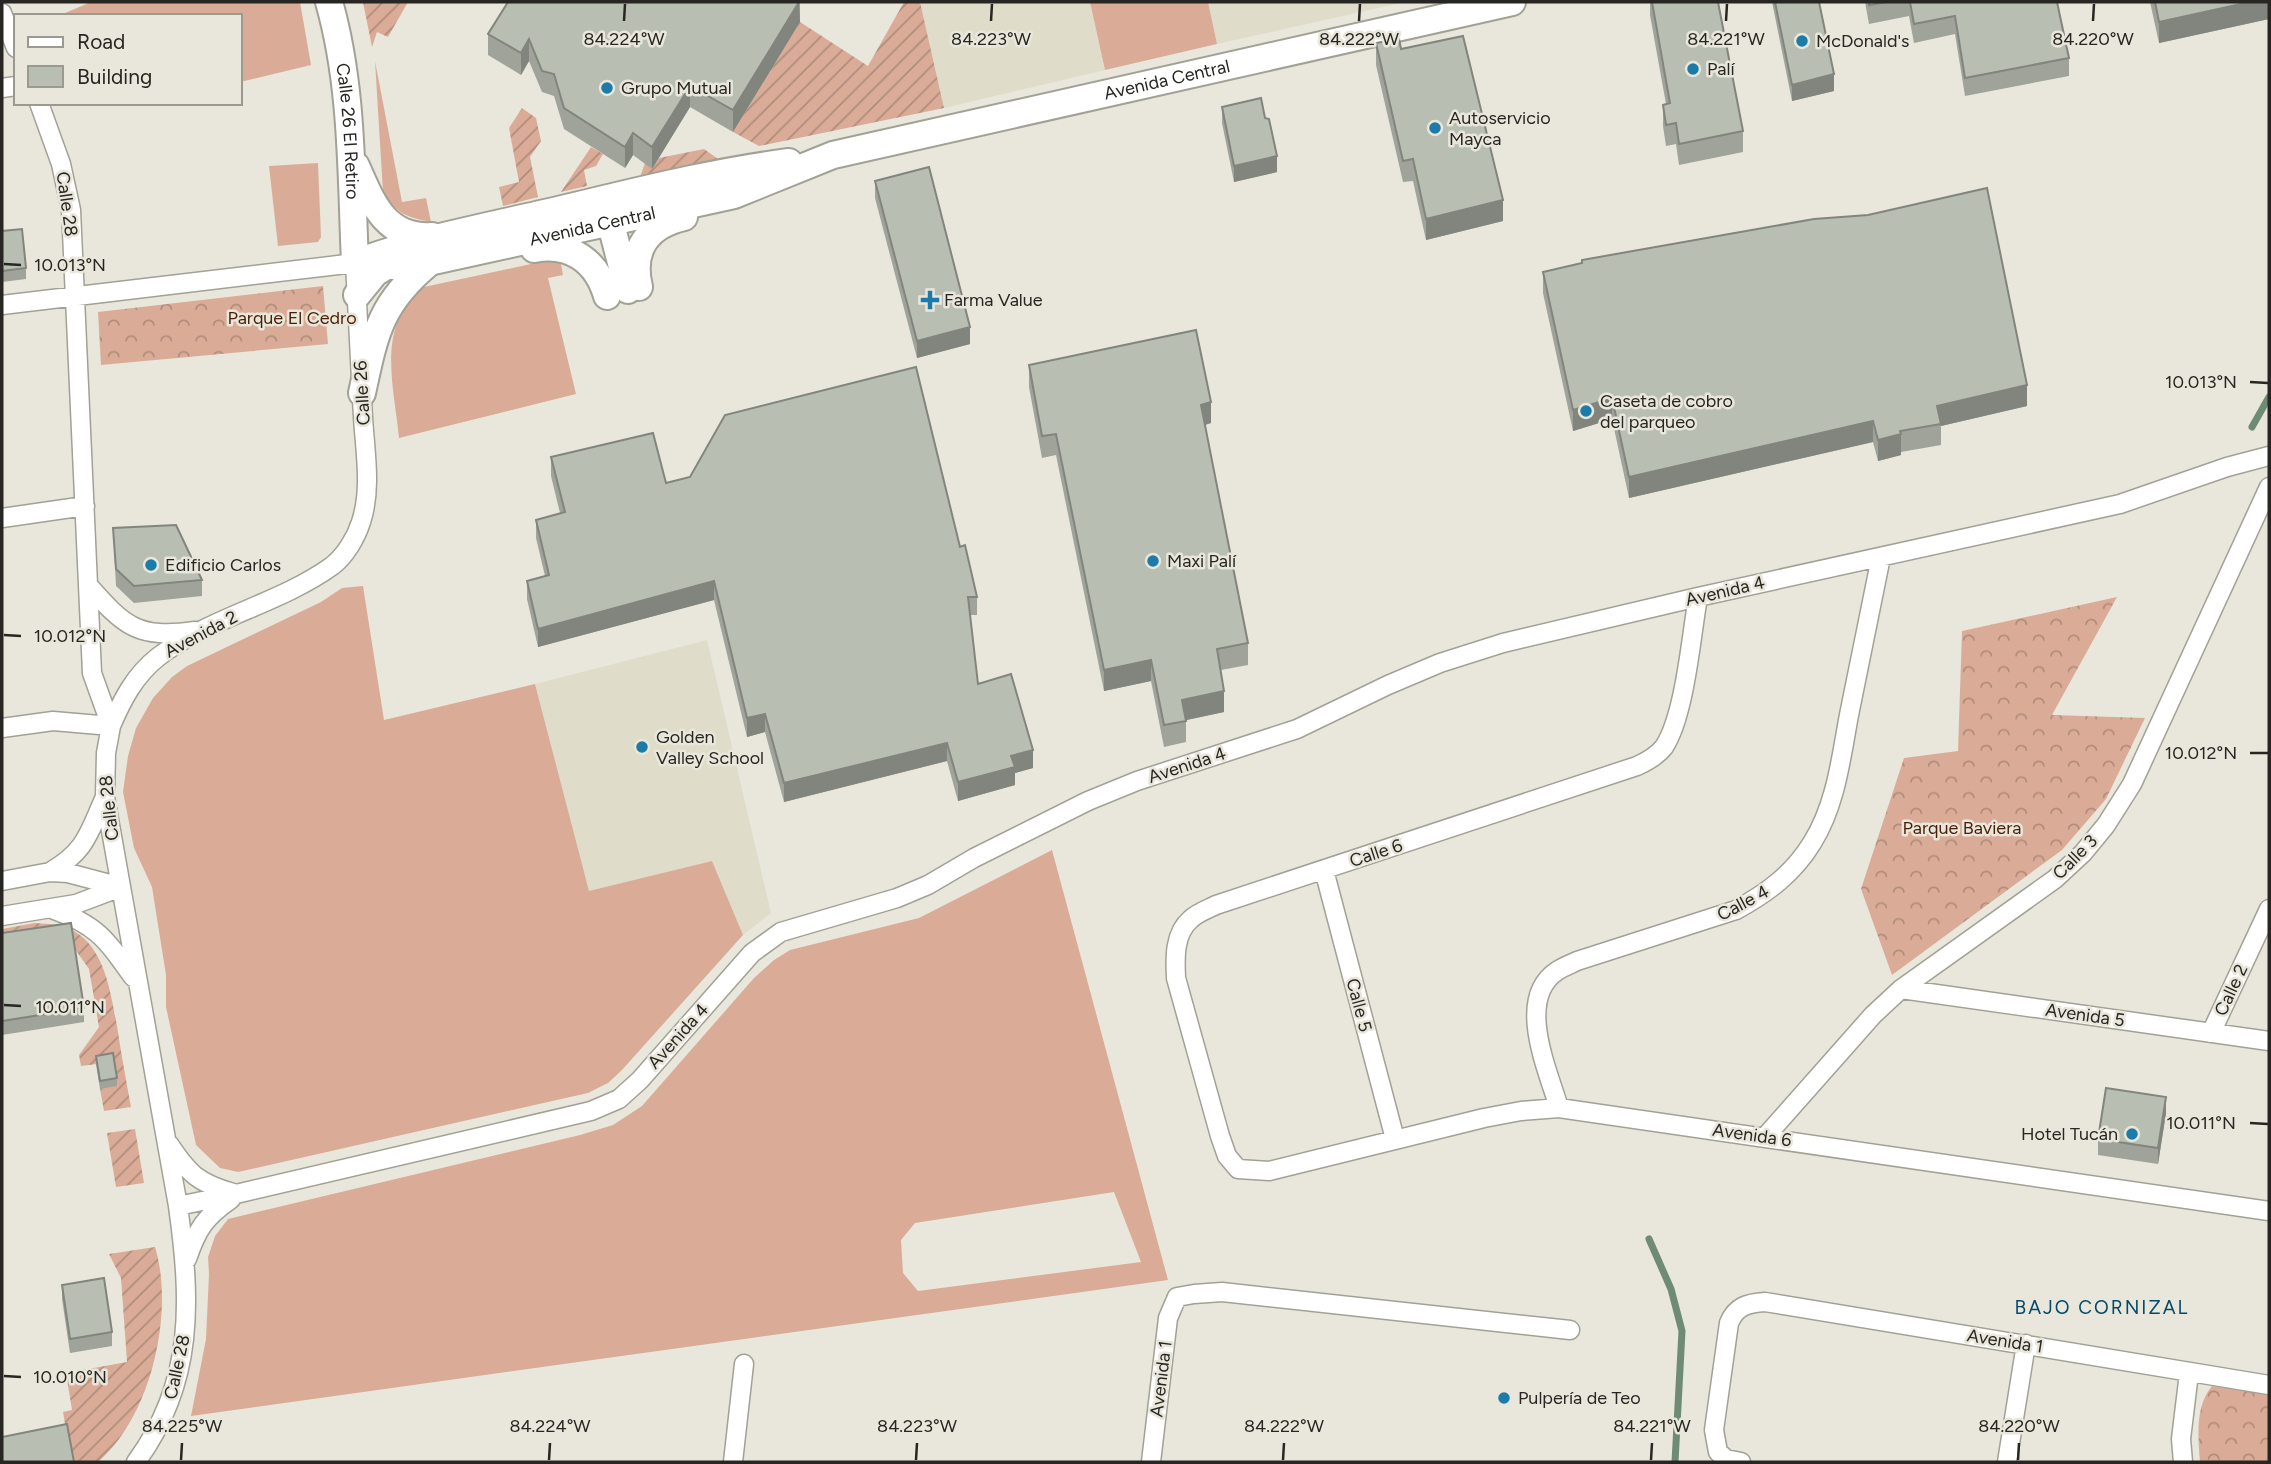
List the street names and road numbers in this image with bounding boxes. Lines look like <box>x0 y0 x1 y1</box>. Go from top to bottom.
street label: Avenida Central <box>1102 55 1232 105</box>
street label: Calle 26 El Retiro <box>331 62 364 200</box>
street label: Calle 28 <box>52 170 82 238</box>
street label: Avenida Central <box>527 202 657 251</box>
street label: Calle 26 <box>349 360 375 426</box>
street label: Avenida 4 <box>1683 571 1767 611</box>
street label: Avenida 2 <box>161 606 241 662</box>
street label: Avenida 4 <box>1145 742 1229 788</box>
street label: Calle 28 <box>95 774 123 842</box>
street label: Calle 3 <box>2048 830 2102 884</box>
street label: Calle 6 <box>1347 834 1405 872</box>
street label: Calle 4 <box>1713 880 1773 926</box>
street label: Calle 2 <box>2210 961 2252 1019</box>
street label: Calle 5 <box>1341 976 1377 1034</box>
street label: Avenida 4 <box>643 999 713 1073</box>
street label: Avenida 5 <box>2044 999 2126 1031</box>
street label: Avenida 6 <box>1711 1119 1793 1151</box>
street label: Avenida 1 <box>1965 1324 2045 1358</box>
street label: Calle 28 <box>159 1333 195 1401</box>
street label: Avenida 1 <box>1145 1340 1177 1418</box>

